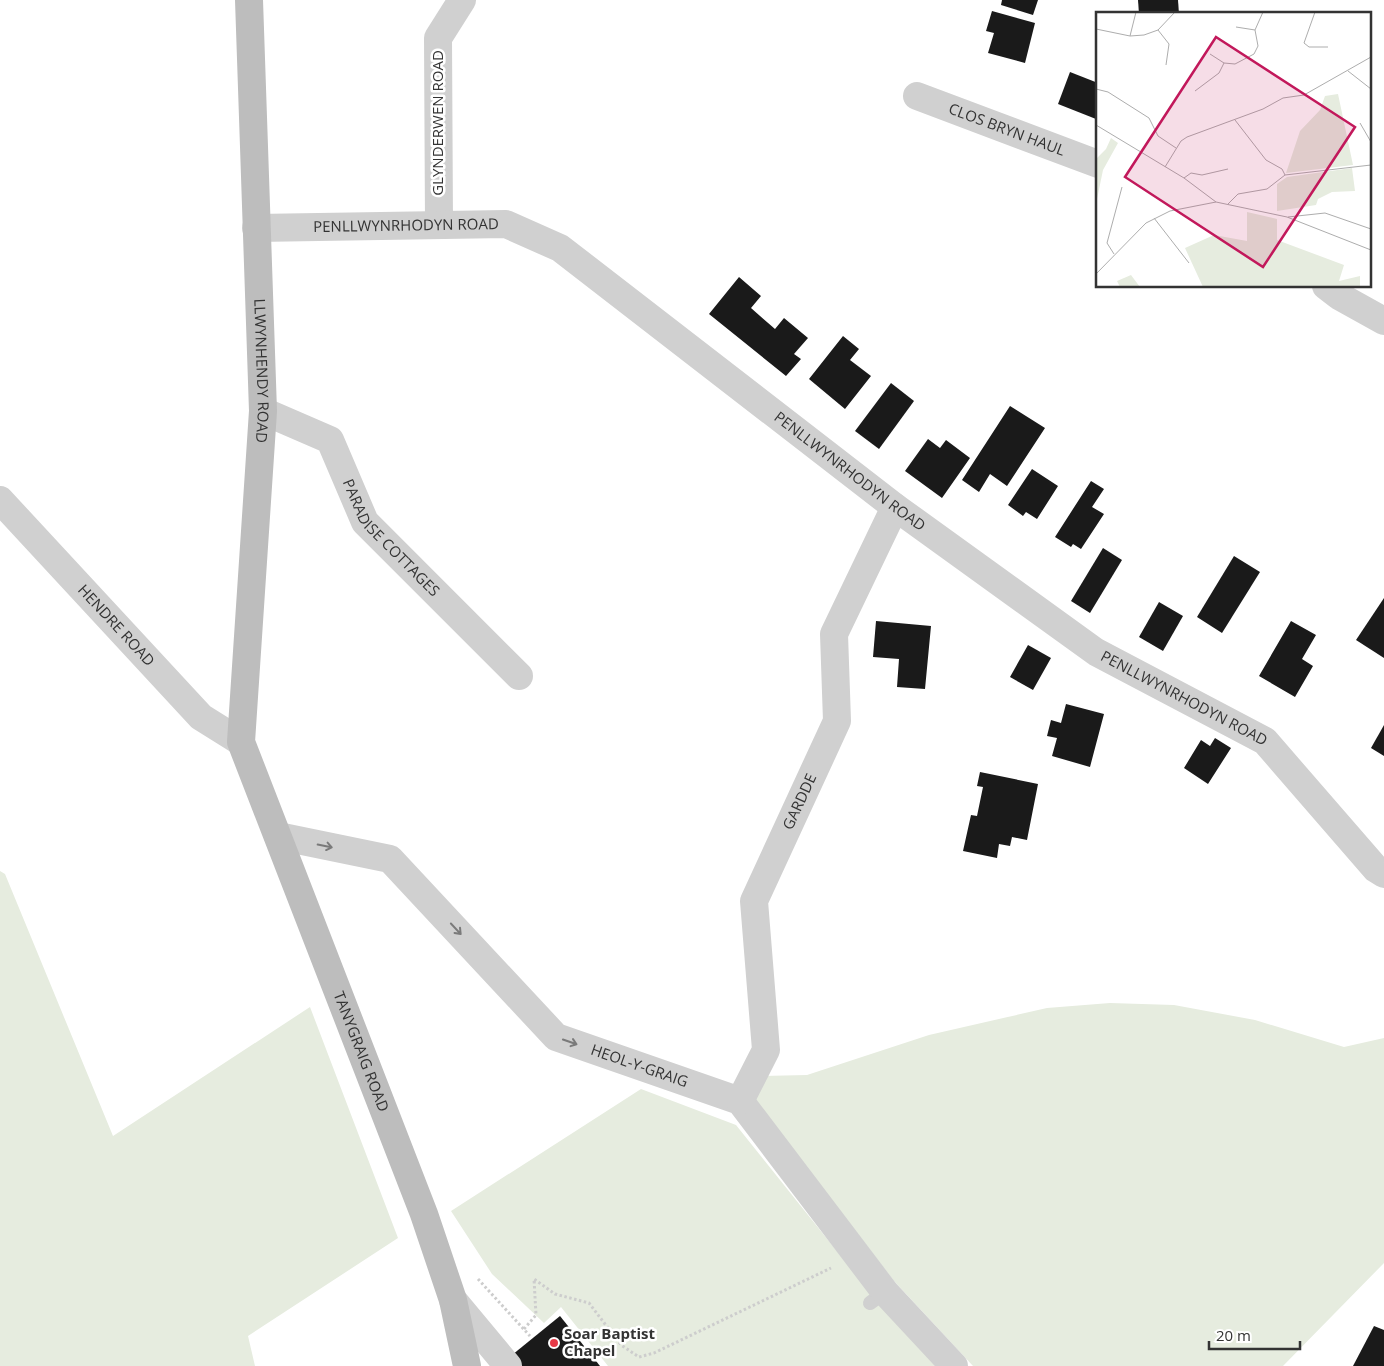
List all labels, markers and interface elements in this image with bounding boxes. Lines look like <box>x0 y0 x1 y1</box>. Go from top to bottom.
inset map <box>1096 12 1372 288</box>
street label: GLYNDERWEN ROAD <box>427 50 447 196</box>
street label: CLOS BRYN HAUL <box>946 98 1068 160</box>
street label: PENLLWYNRHODYN ROAD <box>313 213 499 236</box>
street label: LLWYNHENDY ROAD <box>250 298 274 444</box>
street label: PENLLWYNRHODYN ROAD <box>770 406 930 535</box>
street label: PARADISE COTTAGES <box>339 475 445 600</box>
street label: HENDRE ROAD <box>74 580 160 670</box>
street label: PENLLWYNRHODYN ROAD <box>1098 645 1271 750</box>
street label: GARDDE <box>777 770 820 833</box>
one-way arrow <box>317 841 333 851</box>
one-way arrow <box>450 923 462 936</box>
street label: TANYGRAIG ROAD <box>330 988 394 1114</box>
one-way arrow <box>562 1038 578 1048</box>
street label: HEOL-Y-GRAIG <box>588 1039 691 1091</box>
scale bar <box>1209 1318 1300 1350</box>
place label: Soar Baptist Chapel <box>564 1323 655 1360</box>
text: 20 m <box>1216 1325 1251 1345</box>
marker: Soar Baptist Chapel <box>548 1337 560 1349</box>

